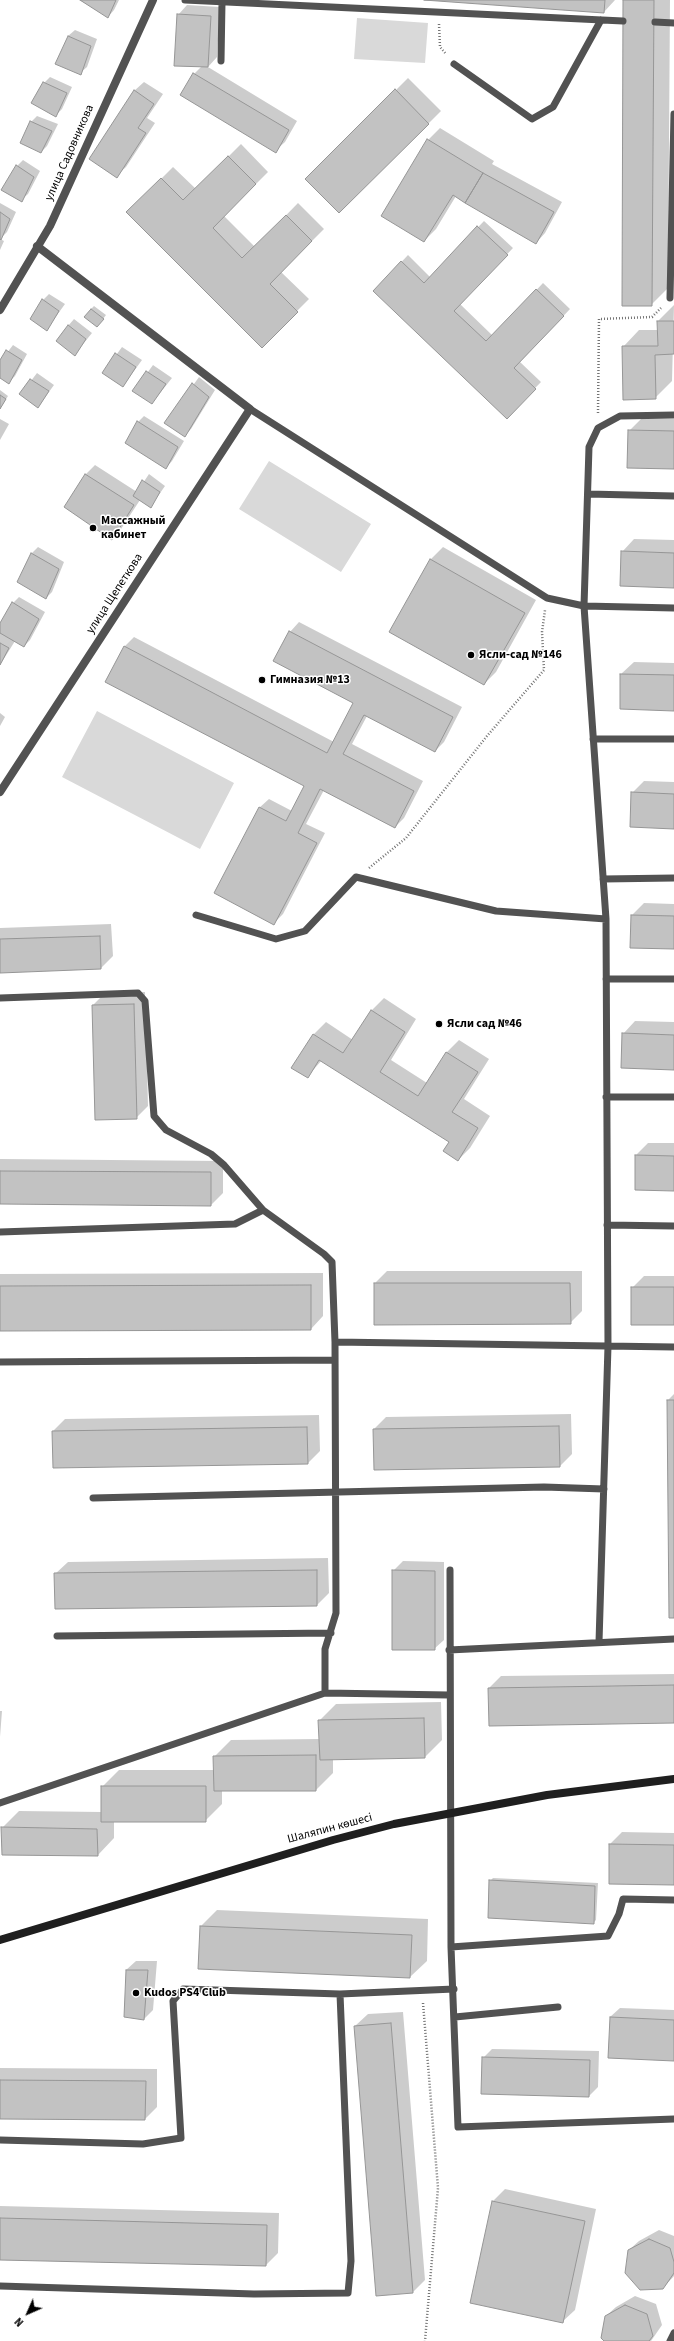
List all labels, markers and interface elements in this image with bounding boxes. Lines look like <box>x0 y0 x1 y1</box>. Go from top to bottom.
street label: улица Садовникова <box>42 103 98 203</box>
place label: Массажный кабинет <box>101 514 166 542</box>
marker: Массажный кабинет <box>88 523 98 533</box>
street label: улица Щепеткова <box>84 551 146 637</box>
place label: Ясли-сад №146 <box>479 648 562 662</box>
marker: Ясли-сад №146 <box>466 650 476 660</box>
place label: Гимназия №13 <box>270 673 350 687</box>
marker: Гимназия №13 <box>257 675 267 685</box>
place label: Ясли сад №46 <box>447 1017 522 1031</box>
marker: Ясли сад №46 <box>434 1019 444 1029</box>
street label: Шаляпин көшесі <box>286 1811 374 1847</box>
place label: Kudos PS4 Club <box>144 1986 226 2000</box>
marker: Kudos PS4 Club <box>131 1988 141 1998</box>
north arrow <box>8 2293 48 2333</box>
text: N <box>11 2314 27 2330</box>

